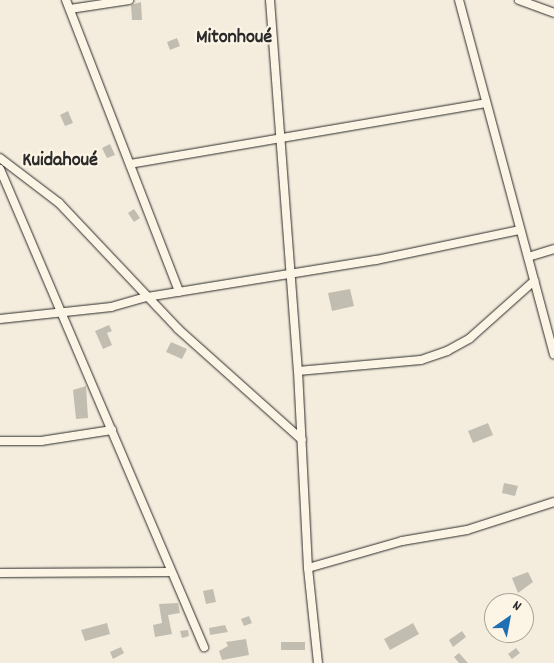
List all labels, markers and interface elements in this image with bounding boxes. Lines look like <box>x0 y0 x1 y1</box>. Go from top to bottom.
district label: Mitonhoué <box>196 26 272 50</box>
district label: Kuidahoué <box>22 149 98 173</box>
north arrow <box>484 593 534 643</box>
text: N <box>508 596 525 617</box>

